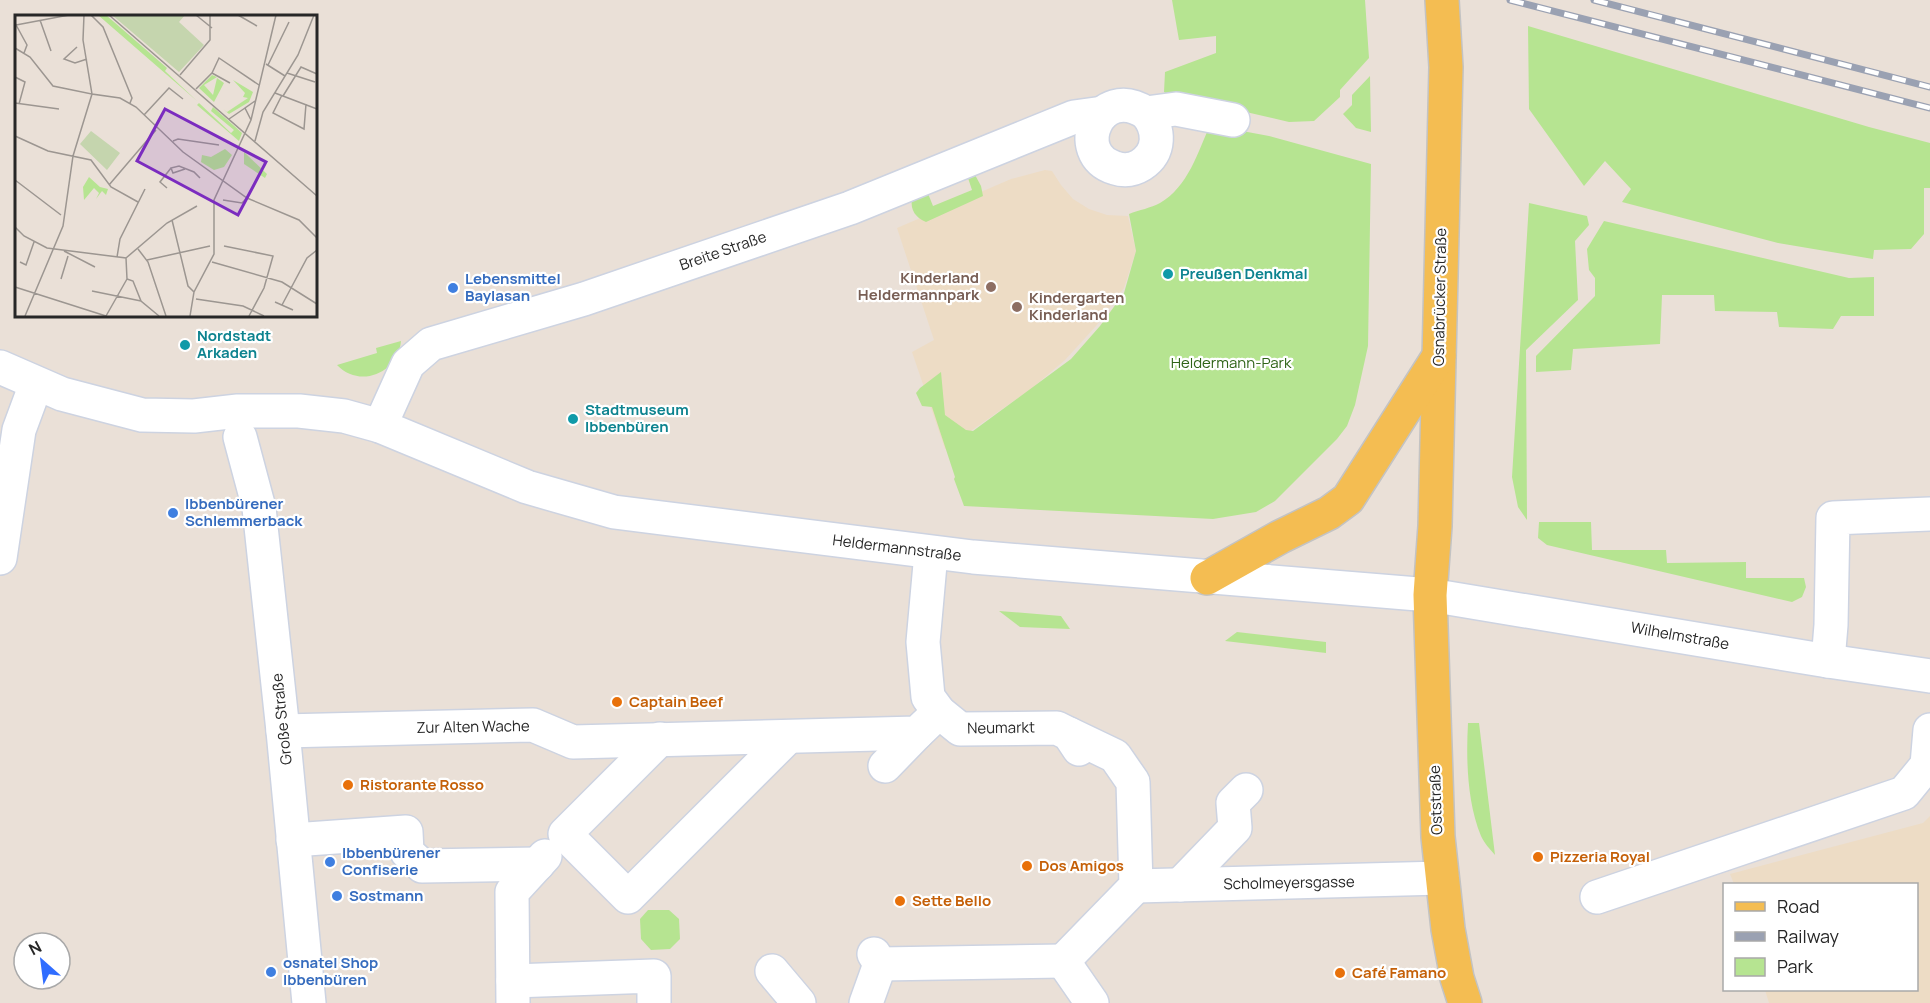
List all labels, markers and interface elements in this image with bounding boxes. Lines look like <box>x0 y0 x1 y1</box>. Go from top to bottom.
inset map <box>15 15 316 316</box>
street label: Breite Straße <box>677 226 769 275</box>
street label: Osnabrücker Straße <box>1428 227 1451 366</box>
place label: Preußen Denkmal <box>1180 263 1308 284</box>
place label: Kinderland Heldermannpark <box>858 267 980 305</box>
marker: Preußen Denkmal <box>1161 267 1175 281</box>
place label: Lebensmittel Baylasan <box>465 268 561 306</box>
marker: Kinderland Heldermannpark <box>984 280 998 294</box>
marker: Lebensmittel Baylasan <box>446 281 460 295</box>
place label: Kindergarten Kinderland <box>1029 287 1124 325</box>
marker: Kindergarten Kinderland <box>1010 300 1024 314</box>
place label: Nordstadt Arkaden <box>197 325 271 363</box>
marker: Nordstadt Arkaden <box>178 338 192 352</box>
park label: Heldermann-Park <box>1171 352 1292 373</box>
place label: Stadtmuseum Ibbenbüren <box>585 399 689 437</box>
marker: Stadtmuseum Ibbenbüren <box>566 412 580 426</box>
place label: Ibbenbürener Schlemmerback <box>185 493 303 531</box>
marker: Ibbenbürener Schlemmerback <box>166 506 180 520</box>
street label: Heldermannstraße <box>831 529 963 566</box>
street label: Wilhelmstraße <box>1629 617 1731 655</box>
street label: Große Straße <box>266 672 297 766</box>
place label: Captain Beef <box>629 691 723 712</box>
marker: Captain Beef <box>610 695 624 709</box>
street label: Zur Alten Wache <box>416 715 530 738</box>
street label: Neumarkt <box>967 716 1035 739</box>
street label: Oststraße <box>1424 765 1447 835</box>
place label: Ristorante Rosso <box>360 774 484 795</box>
marker: Ristorante Rosso <box>341 778 355 792</box>
place label: Ibbenbürener Confiserie <box>342 842 440 880</box>
place label: Pizzeria Royal <box>1550 846 1650 867</box>
marker: Pizzeria Royal <box>1531 850 1545 864</box>
marker: Ibbenbürener Confiserie <box>323 855 337 869</box>
place label: Dos Amigos <box>1039 855 1124 876</box>
marker: Dos Amigos <box>1020 859 1034 873</box>
street label: Scholmeyersgasse <box>1223 871 1355 894</box>
legend <box>1723 883 1918 991</box>
place label: Sostmann <box>349 885 423 906</box>
marker: Sostmann <box>330 889 344 903</box>
place label: Sette Bello <box>912 890 991 911</box>
marker: Sette Bello <box>893 894 907 908</box>
text: Road <box>1777 894 1820 918</box>
text: Railway <box>1777 924 1839 948</box>
north arrow <box>12 931 72 991</box>
text: N <box>25 935 45 960</box>
place label: osnatel Shop Ibbenbüren <box>283 952 378 990</box>
text: Park <box>1777 954 1814 978</box>
place label: Café Famano <box>1352 962 1446 983</box>
marker: osnatel Shop Ibbenbüren <box>264 965 278 979</box>
marker: Café Famano <box>1333 966 1347 980</box>

